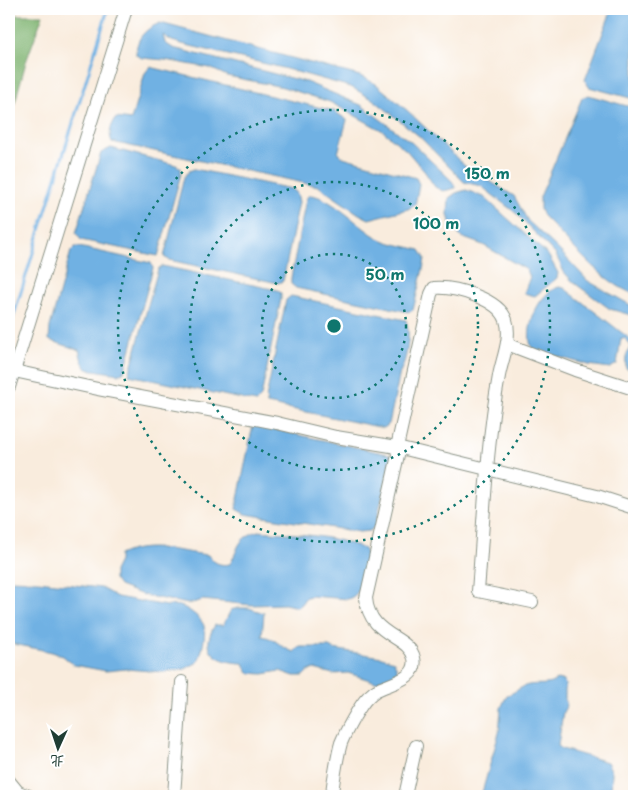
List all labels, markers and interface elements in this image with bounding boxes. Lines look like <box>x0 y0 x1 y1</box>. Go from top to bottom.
text: 150 m <box>464 161 510 184</box>
text: 100 m <box>413 211 459 234</box>
text: 50 m <box>366 262 404 285</box>
centre of rings <box>325 317 343 335</box>
north arrow <box>32 722 82 772</box>
text: 北 <box>50 751 65 772</box>

